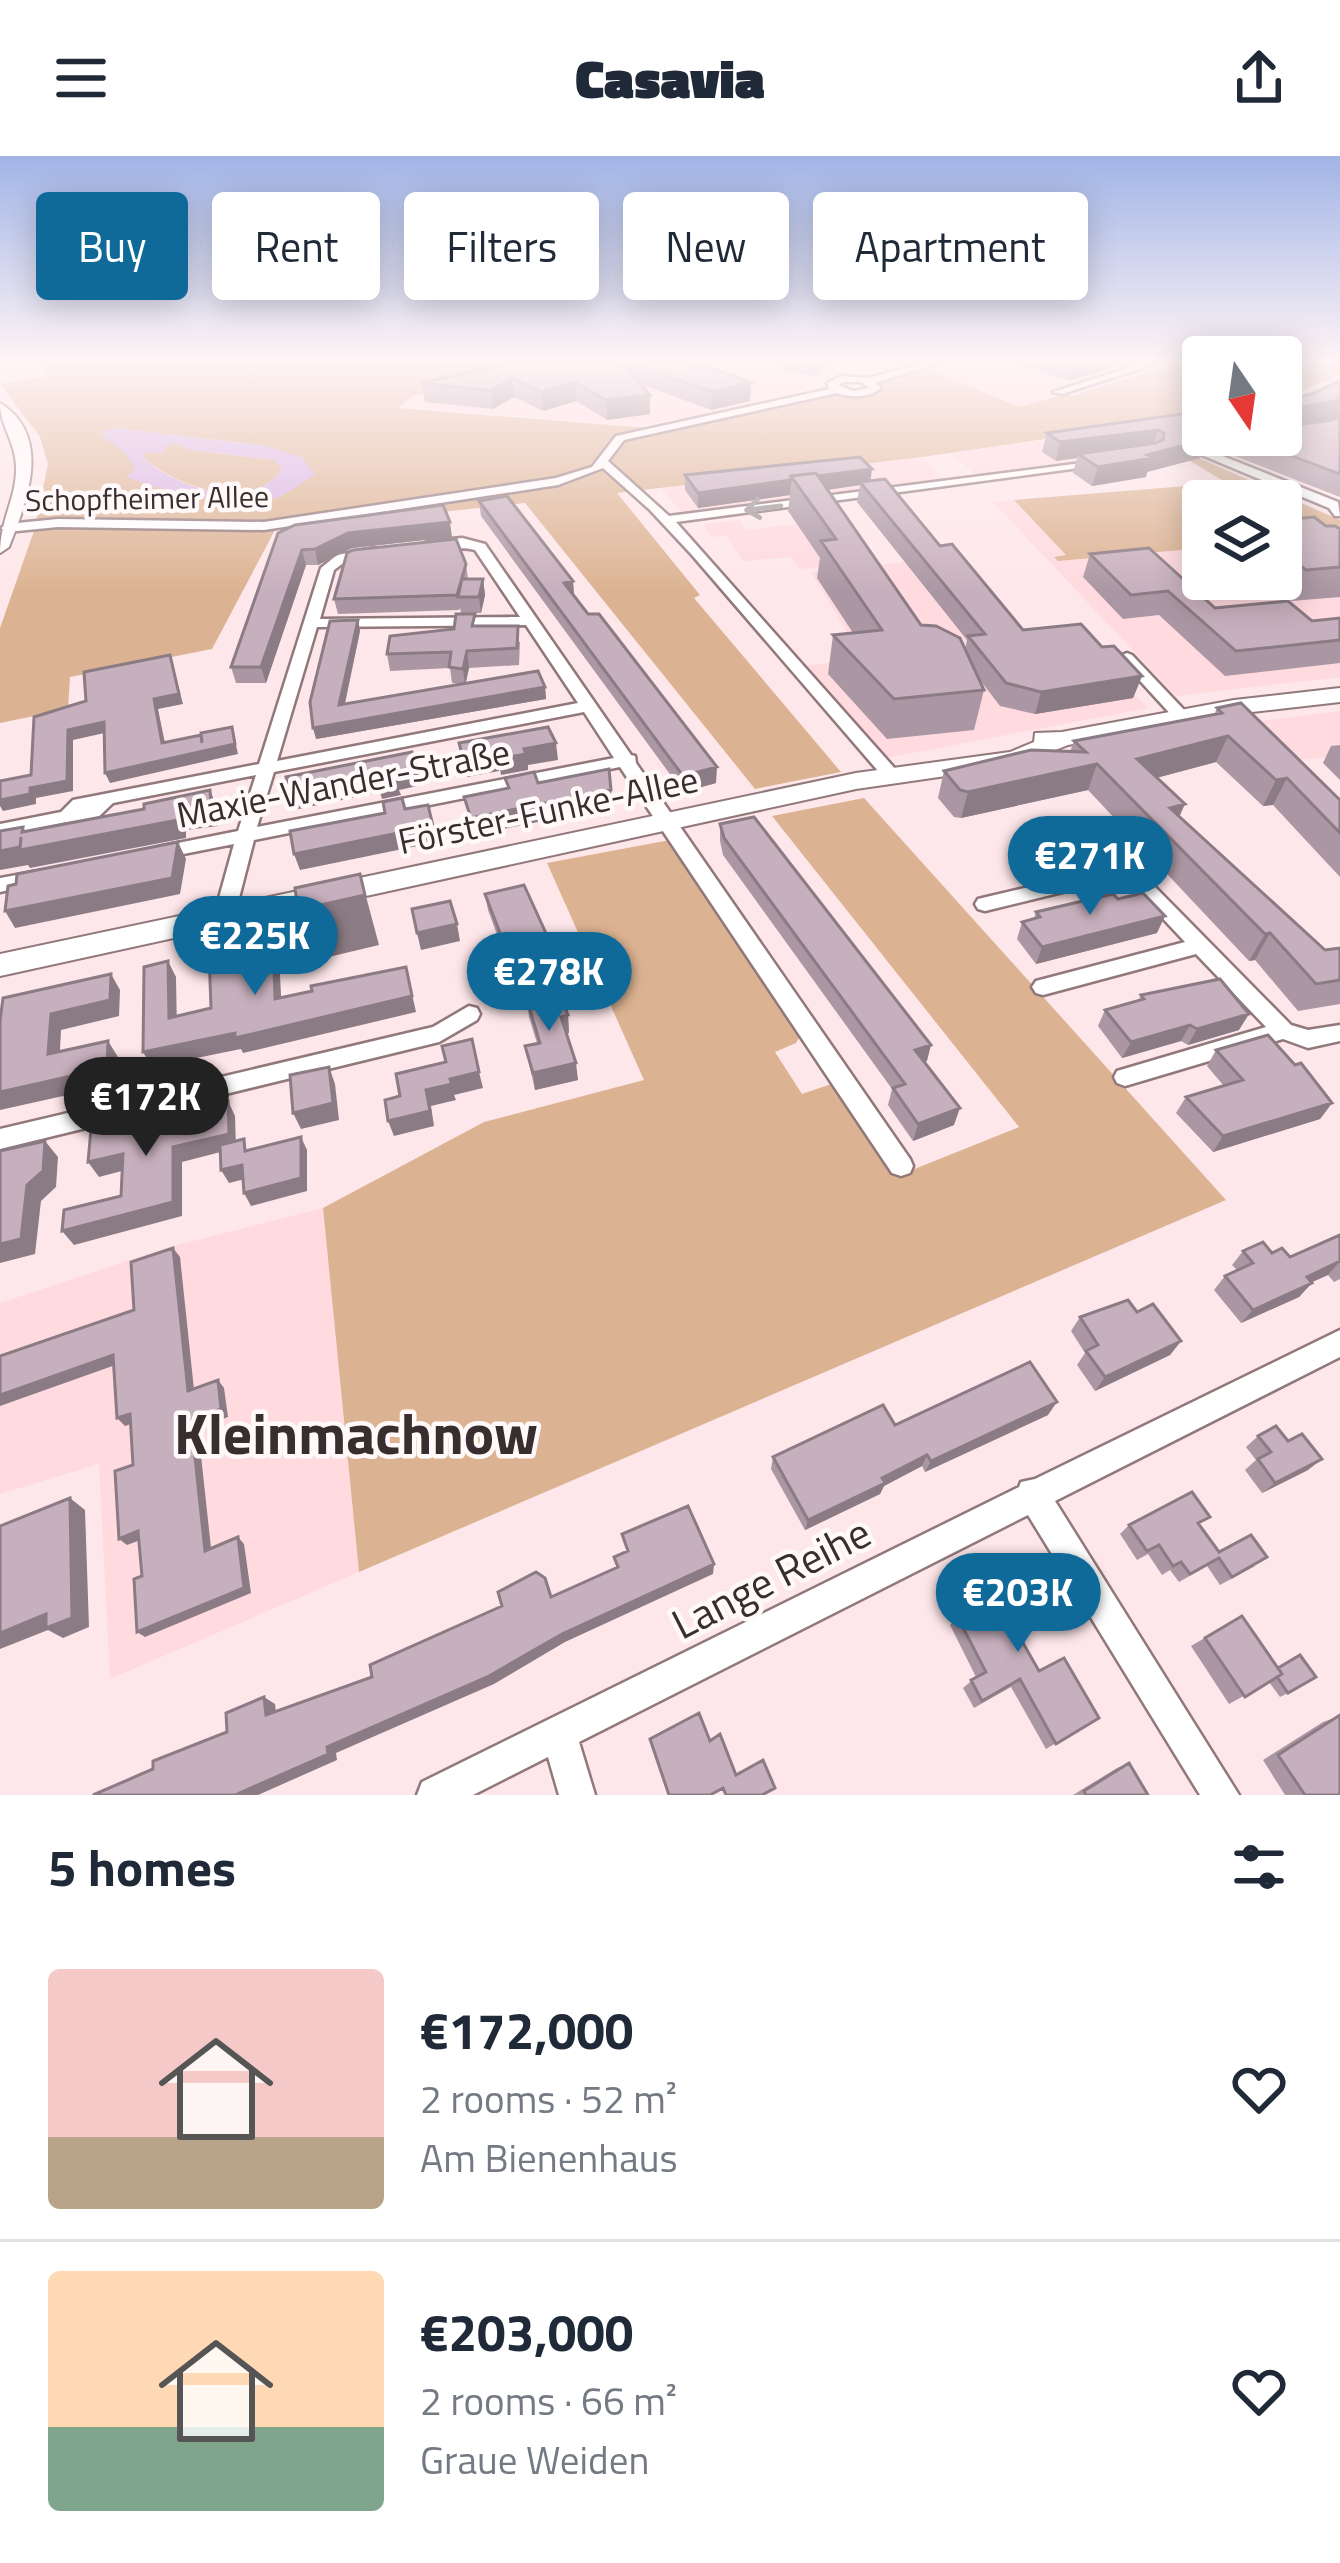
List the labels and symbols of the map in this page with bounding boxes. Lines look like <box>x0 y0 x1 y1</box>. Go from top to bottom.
north arrow <box>1182 336 1302 456</box>
street label: Schopfheimer Allee <box>25 473 269 523</box>
one-way arrow <box>744 498 783 520</box>
street label: Maxie-Wander-Straße <box>172 723 514 842</box>
street label: Förster-Funke-Allee <box>393 751 703 868</box>
pin: €271K <box>1006 816 1174 918</box>
pin: €225K <box>171 896 339 998</box>
pin: €278K <box>465 932 633 1034</box>
pin: €172K <box>62 1057 230 1159</box>
district label: Kleinmachnow <box>174 1389 538 1476</box>
street label: Lange Reihe <box>660 1500 881 1655</box>
pin: €203K <box>934 1553 1102 1655</box>

